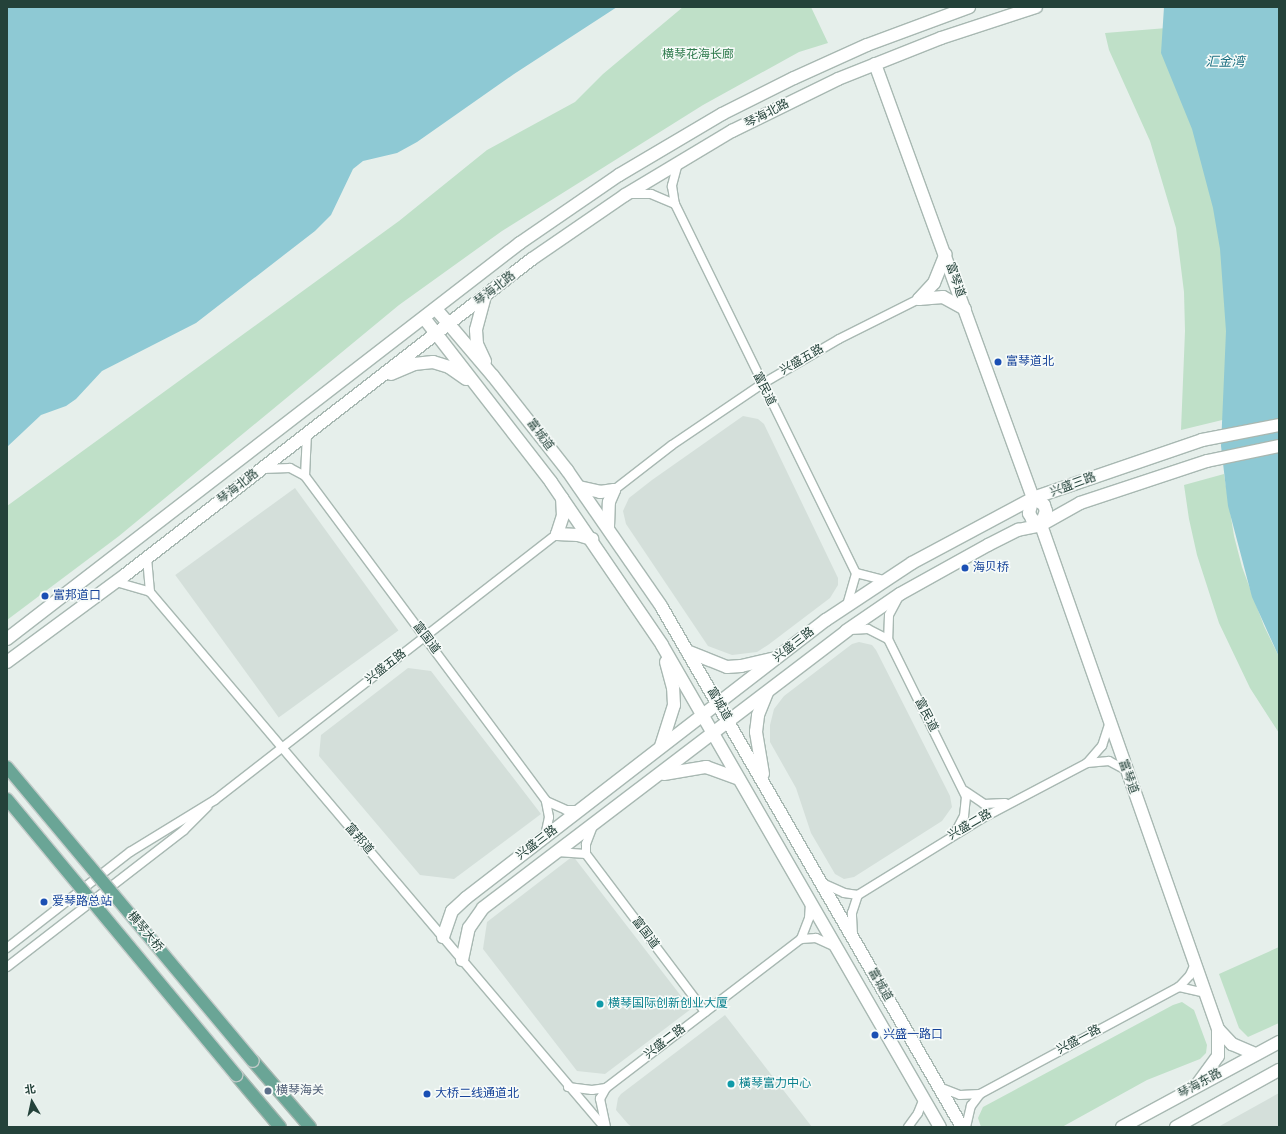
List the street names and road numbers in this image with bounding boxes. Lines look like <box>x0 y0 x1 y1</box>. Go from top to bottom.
street label: 琴海北路 <box>742 97 792 131</box>
street label: 富琴道 <box>942 261 968 299</box>
street label: 琴海北路 <box>472 269 518 309</box>
street label: 兴盛五路 <box>778 342 826 378</box>
street label: 富民道 <box>750 370 778 408</box>
street label: 富城道 <box>523 416 557 454</box>
street label: 琴海北路 <box>215 467 261 507</box>
street label: 兴盛三路 <box>1048 470 1098 500</box>
street label: 富国道 <box>409 619 443 657</box>
street label: 兴盛三路 <box>771 625 817 665</box>
street label: 兴盛五路 <box>363 647 409 687</box>
street label: 富城道 <box>704 685 734 723</box>
street label: 富民道 <box>911 696 941 734</box>
street label: 富琴道 <box>1115 758 1141 796</box>
street label: 兴盛二路 <box>946 807 994 843</box>
street label: 富邦道 <box>342 821 376 857</box>
street label: 兴盛三路 <box>513 823 561 863</box>
street label: 横琴大桥 <box>124 909 166 955</box>
street label: 富国道 <box>628 914 662 952</box>
street label: 富城道 <box>865 966 895 1004</box>
street label: 兴盛二路 <box>641 1022 689 1062</box>
street label: 兴盛一路 <box>1054 1022 1104 1058</box>
street label: 琴海东路 <box>1176 1066 1224 1102</box>

